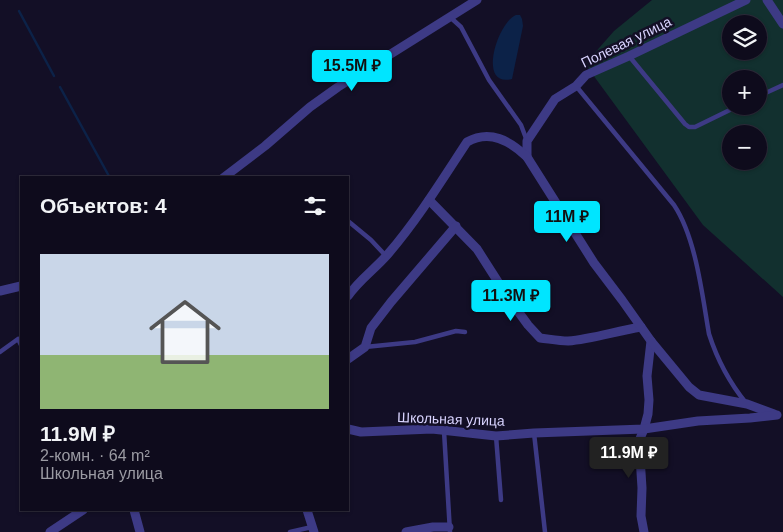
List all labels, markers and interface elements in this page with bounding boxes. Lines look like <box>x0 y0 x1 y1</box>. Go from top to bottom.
street label: Полевая улица <box>578 13 674 71</box>
map controls <box>722 15 767 170</box>
button: layers <box>722 15 767 60</box>
pin: 15.5M ₽ <box>306 49 398 92</box>
text: 15.5M ₽ <box>323 57 381 74</box>
button: + <box>722 70 767 115</box>
button: − <box>722 125 767 170</box>
icon: filters <box>301 192 329 220</box>
text: Объектов: 4 <box>40 194 167 217</box>
pin: 11M ₽ <box>532 200 602 243</box>
text: 11M ₽ <box>545 208 589 225</box>
pin: 11.3M ₽ <box>465 280 557 322</box>
icon: home <box>140 287 230 377</box>
text: 11.3M ₽ <box>482 287 540 304</box>
street label: Школьная улица <box>397 409 505 429</box>
text: 11.9M ₽ <box>40 422 115 445</box>
pin: 11.9M ₽ <box>583 436 675 479</box>
text: 11.9M ₽ <box>600 444 658 461</box>
text: 2-комн. · 64 m² <box>40 447 150 464</box>
text: Школьная улица <box>40 465 163 482</box>

